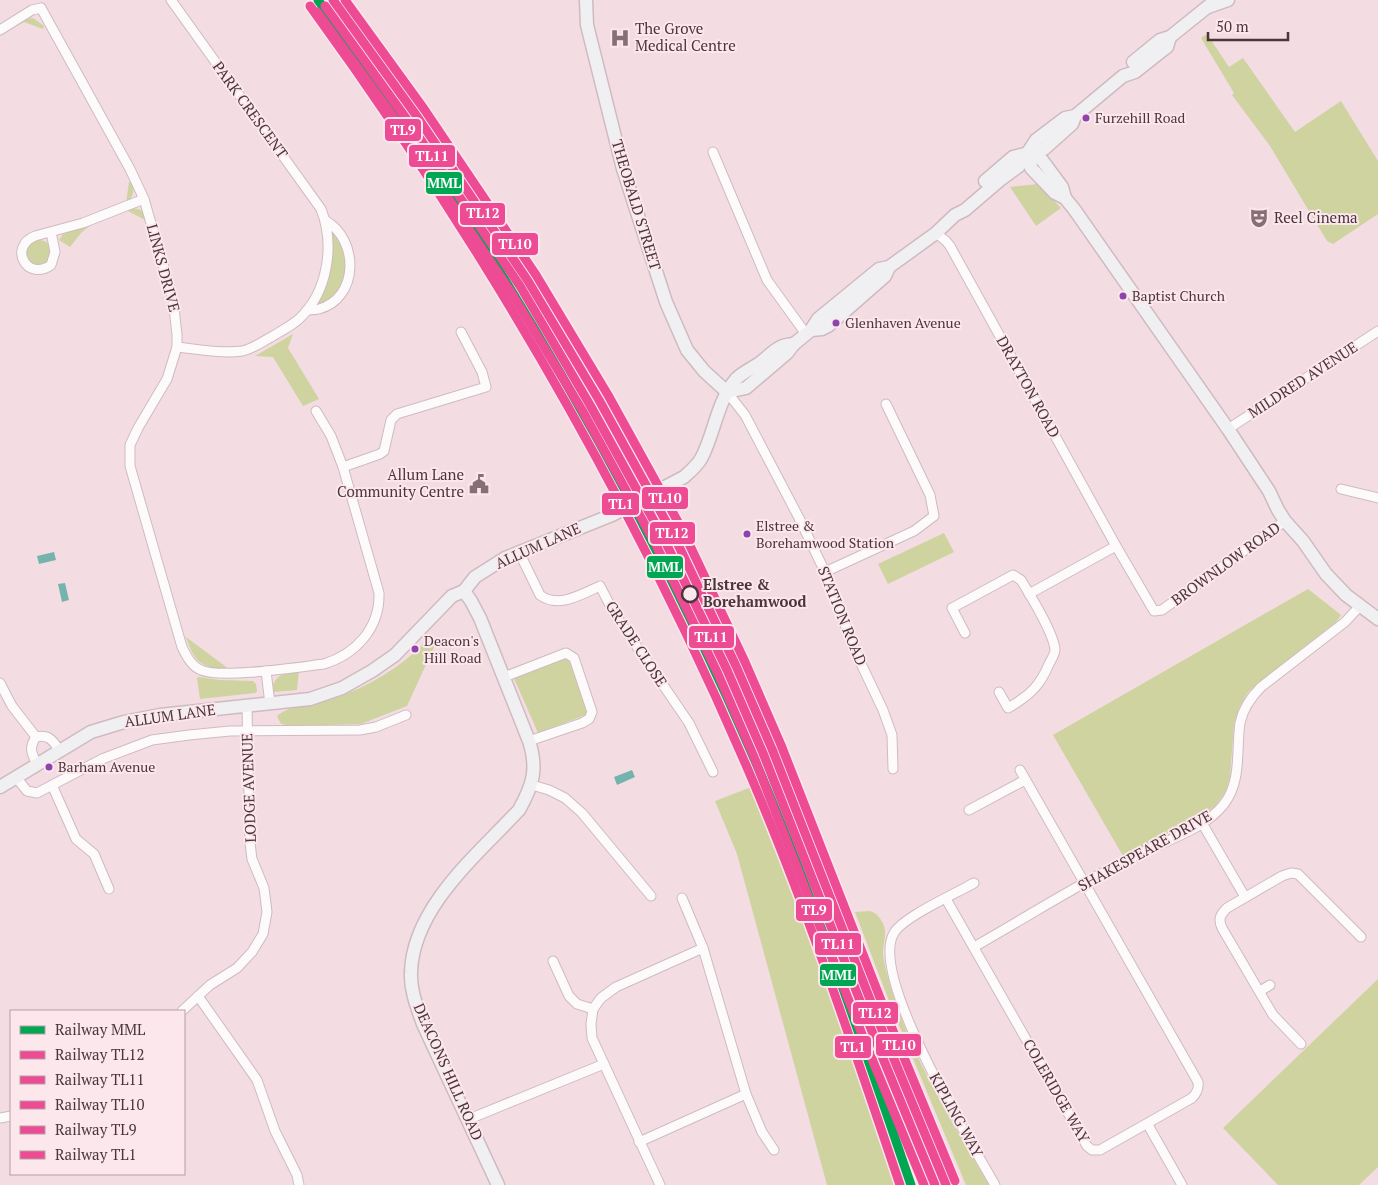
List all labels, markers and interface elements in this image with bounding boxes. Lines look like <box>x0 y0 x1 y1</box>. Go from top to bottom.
scale bar <box>1208 10 1288 42</box>
text: 50 m <box>1216 16 1249 36</box>
place label: The Grove Medical Centre <box>635 18 736 55</box>
hospital icon: The Grove Medical Centre <box>609 27 631 49</box>
street label: PARK CRESCENT <box>209 57 293 162</box>
place label: Furzehill Road <box>1095 108 1185 127</box>
marker: Furzehill Road <box>1081 113 1091 123</box>
line badge: TL9 <box>384 118 422 142</box>
text: TL9 <box>390 120 416 139</box>
street label: THEOBALD STREET <box>608 137 666 272</box>
line badge: TL11 <box>408 144 456 168</box>
text: TL11 <box>415 146 449 165</box>
line badge: MML <box>425 171 463 195</box>
text: MML <box>427 173 461 192</box>
line badge: TL12 <box>459 202 506 226</box>
text: TL12 <box>466 203 500 222</box>
theatre icon: Reel Cinema <box>1248 207 1270 229</box>
place label: Reel Cinema <box>1274 207 1358 227</box>
street label: LINKS DRIVE <box>143 222 185 314</box>
line badge: TL10 <box>491 232 539 256</box>
text: TL10 <box>498 234 532 253</box>
place label: Baptist Church <box>1132 286 1225 305</box>
marker: Baptist Church <box>1118 291 1128 301</box>
place label: Glenhaven Avenue <box>845 313 961 332</box>
marker: Glenhaven Avenue <box>831 318 841 328</box>
street label: DRAYTON ROAD <box>993 332 1065 441</box>
street label: MILDRED AVENUE <box>1244 336 1361 422</box>
place label: Allum Lane Community Centre <box>337 464 464 501</box>
public building icon: Allum Lane Community Centre <box>468 473 490 495</box>
line badge: TL10 <box>641 486 689 510</box>
text: TL10 <box>648 488 682 507</box>
line badge: TL1 <box>601 492 640 516</box>
text: TL1 <box>608 494 634 513</box>
place label: Elstree & Borehamwood Station <box>756 516 895 552</box>
street label: ALLUM LANE <box>492 517 584 573</box>
street label: BROWNLOW ROAD <box>1167 517 1284 610</box>
line badge: TL12 <box>649 521 696 545</box>
text: TL12 <box>655 523 689 542</box>
marker: Elstree & Borehamwood Station <box>742 529 752 539</box>
line badge: MML <box>646 555 684 579</box>
text: MML <box>648 557 682 576</box>
street label: STATION ROAD <box>814 563 872 668</box>
place label: Elstree & Borehamwood <box>703 574 806 611</box>
marker: Elstree & Borehamwood <box>681 585 699 603</box>
street label: GRADE CLOSE <box>602 597 672 690</box>
line badge: TL11 <box>688 625 735 649</box>
text: TL11 <box>694 627 728 646</box>
place label: Deacon's Hill Road <box>424 631 482 667</box>
marker: Deacon's Hill Road <box>410 644 420 654</box>
street label: ALLUM LANE <box>123 699 217 731</box>
street label: LODGE AVENUE <box>236 733 260 843</box>
place label: Barham Avenue <box>58 757 155 776</box>
marker: Barham Avenue <box>44 762 54 772</box>
street label: SHAKESPEARE DRIVE <box>1074 805 1215 895</box>
line badge: TL9 <box>795 898 833 922</box>
text: TL9 <box>801 900 827 919</box>
line badge: TL11 <box>814 932 862 956</box>
text: TL11 <box>821 934 855 953</box>
line badge: MML <box>819 963 857 987</box>
text: MML <box>821 965 855 984</box>
street label: DEACONS HILL ROAD <box>410 1000 488 1143</box>
line badge: TL12 <box>852 1001 899 1025</box>
text: TL12 <box>858 1003 892 1022</box>
legend <box>10 1010 185 1175</box>
text: Railway MML <box>55 1019 145 1039</box>
line badge: TL10 <box>875 1033 922 1057</box>
line badge: TL1 <box>834 1035 872 1059</box>
text: TL10 <box>882 1035 916 1054</box>
street label: COLERIDGE WAY <box>1019 1035 1095 1146</box>
text: TL1 <box>840 1037 866 1056</box>
text: Railway TL12 <box>55 1044 144 1064</box>
text: Railway TL11 <box>55 1069 144 1089</box>
street label: KIPLING WAY <box>925 1069 988 1161</box>
text: Railway TL10 <box>55 1094 144 1114</box>
text: Railway TL9 <box>55 1119 136 1139</box>
text: Railway TL1 <box>55 1144 136 1164</box>

